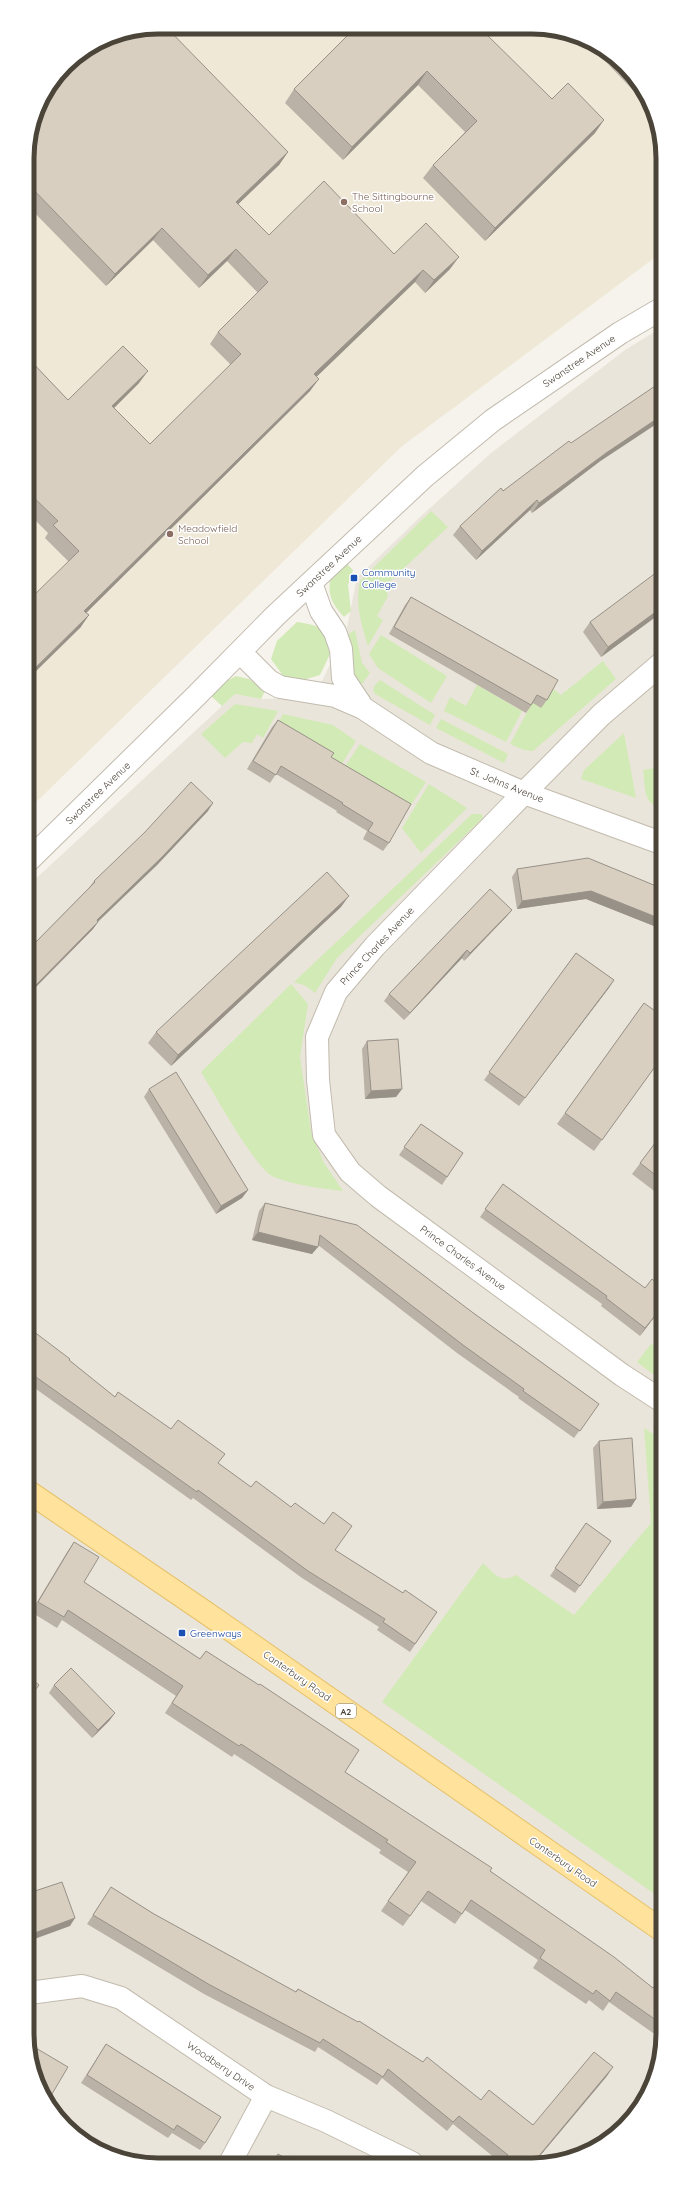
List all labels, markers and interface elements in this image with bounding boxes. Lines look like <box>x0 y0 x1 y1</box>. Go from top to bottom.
place label: The Sittingbourne School <box>352 190 434 215</box>
marker: The Sittingbourne School <box>339 197 349 207</box>
street label: Swanstree Avenue <box>540 332 618 390</box>
place label: Meadowfield School <box>178 522 237 547</box>
marker: Meadowfield School <box>165 529 175 539</box>
street label: Swanstree Avenue <box>293 532 365 600</box>
place label: Community College <box>362 566 416 591</box>
marker: Community College <box>349 573 359 583</box>
street label: Swanstree Avenue <box>63 759 133 827</box>
street label: St. Johns Avenue <box>468 764 546 806</box>
street label: Prince Charles Avenue <box>337 904 417 988</box>
street label: Prince Charles Avenue <box>418 1223 509 1294</box>
place label: Greenways <box>190 1627 242 1640</box>
marker: Greenways <box>177 1628 187 1638</box>
street label: Canterbury Road <box>260 1648 334 1704</box>
road number: A2 <box>336 1704 356 1718</box>
street label: Canterbury Road <box>526 1834 600 1890</box>
street label: Woodberry Drive <box>184 2038 258 2094</box>

